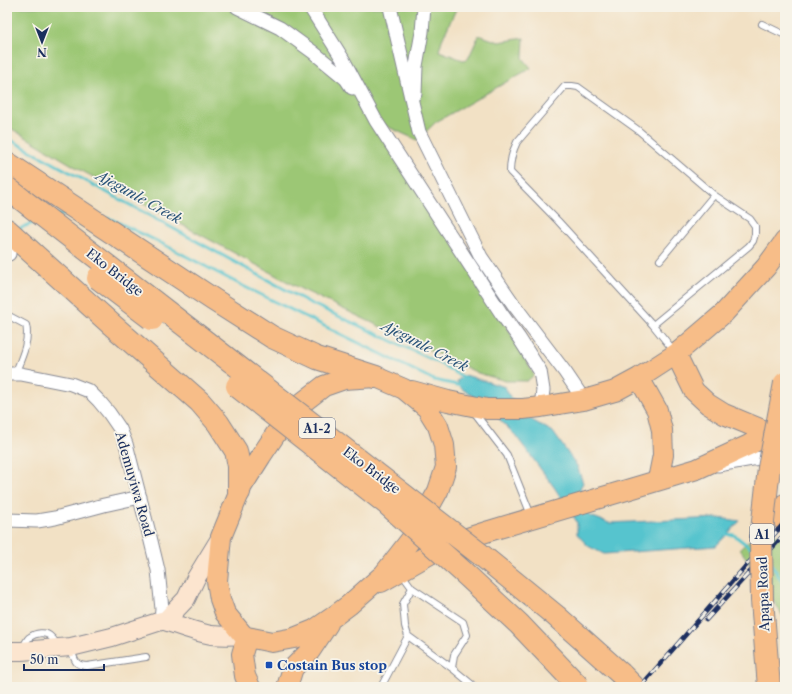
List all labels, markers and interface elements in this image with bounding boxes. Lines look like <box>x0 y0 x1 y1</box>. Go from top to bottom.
north arrow <box>22 22 62 62</box>
text: N <box>37 45 47 59</box>
water label: Ajegunle Creek <box>91 165 185 228</box>
street label: Eko Bridge <box>83 245 147 299</box>
water label: Ajegunle Creek <box>377 316 472 376</box>
road number: A1-2 <box>299 418 335 438</box>
street label: Ademuyiwa Road <box>112 429 158 538</box>
street label: Eko Bridge <box>340 443 404 497</box>
road number: A1 <box>750 524 774 544</box>
street label: Apapa Road <box>754 556 772 633</box>
scale bar <box>24 646 104 672</box>
text: 50 m <box>30 652 59 667</box>
place label: Costain Bus stop <box>277 657 387 673</box>
marker: Costain Bus stop <box>264 660 274 670</box>

